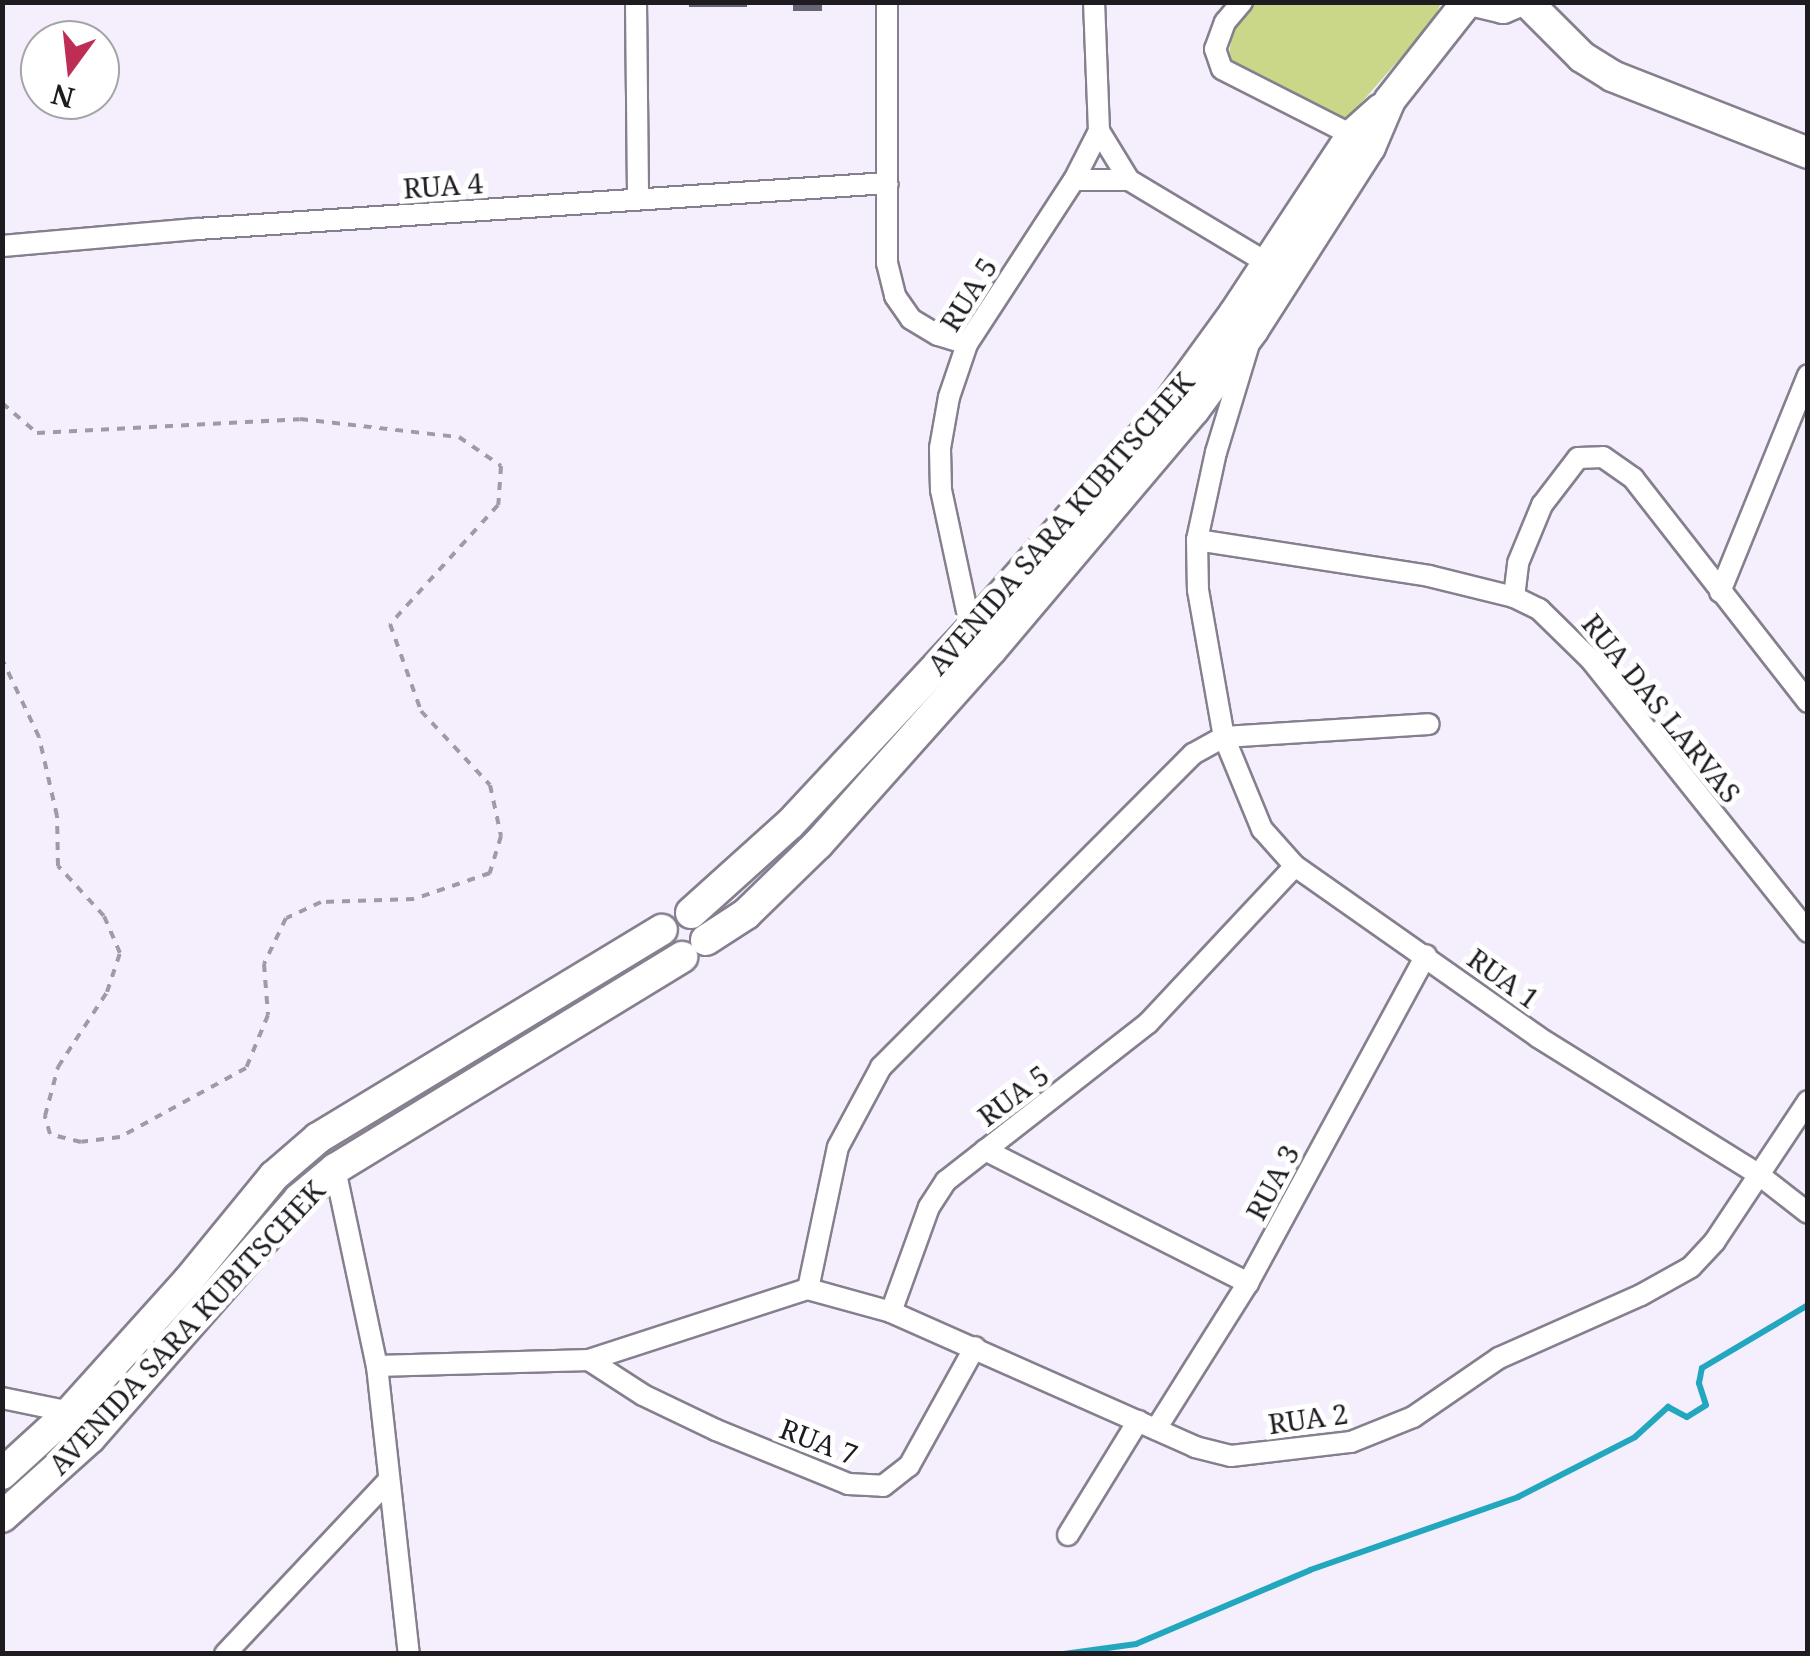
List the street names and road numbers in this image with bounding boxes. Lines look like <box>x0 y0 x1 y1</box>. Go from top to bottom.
street label: RUA 4 <box>402 165 484 205</box>
street label: RUA 5 <box>932 251 1004 337</box>
street label: AVENIDA SARA KUBITSCHEK <box>920 365 1200 681</box>
street label: RUA DAS LARVAS <box>1576 607 1748 809</box>
street label: RUA 1 <box>1462 941 1546 1015</box>
street label: RUA 5 <box>971 1057 1055 1133</box>
street label: RUA 3 <box>1238 1139 1306 1225</box>
street label: AVENIDA SARA KUBITSCHEK <box>41 1173 331 1481</box>
street label: RUA 2 <box>1266 1396 1350 1440</box>
street label: RUA 7 <box>776 1411 862 1471</box>

